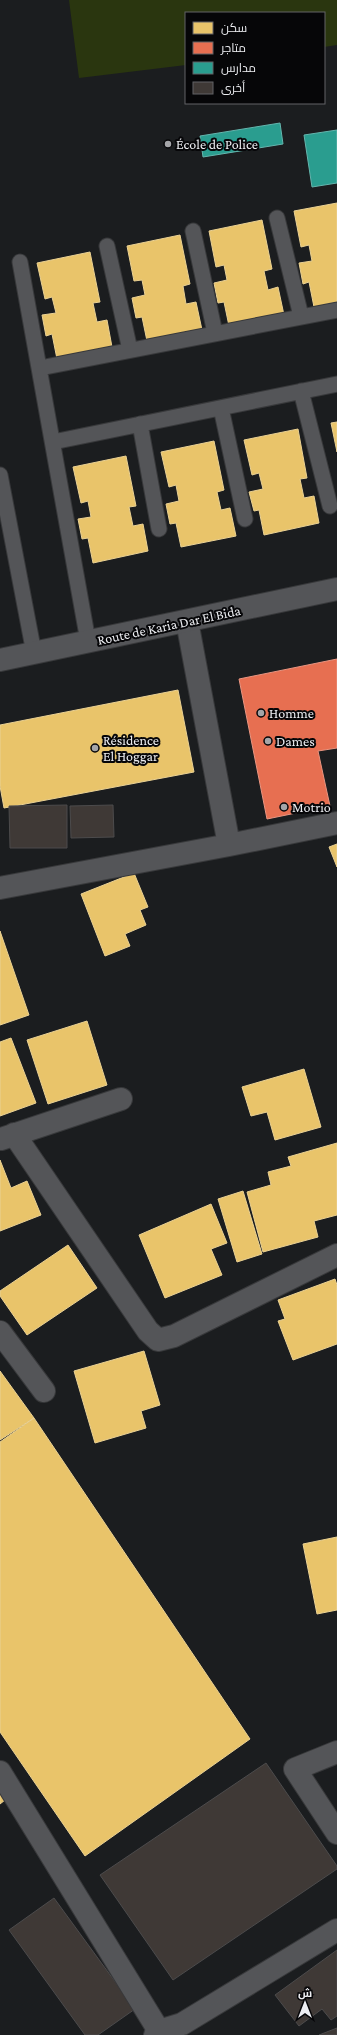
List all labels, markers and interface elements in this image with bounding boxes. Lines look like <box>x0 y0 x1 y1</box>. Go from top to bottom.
legend <box>185 12 325 104</box>
text: سكن <box>221 21 247 35</box>
text: متاجر <box>220 41 246 55</box>
text: مدارس <box>221 61 256 75</box>
text: أخرى <box>221 80 245 95</box>
place label: École de Police <box>176 136 258 152</box>
marker: École de Police <box>163 139 173 149</box>
street label: Route de Karia Dar El Bida <box>96 602 243 648</box>
place label: Homme <box>269 705 314 721</box>
marker: Homme <box>256 708 266 718</box>
place label: Résidence El Hoggar <box>103 732 159 764</box>
place label: Dames <box>276 733 315 749</box>
marker: Dames <box>263 736 273 746</box>
marker: Résidence El Hoggar <box>90 743 100 753</box>
place label: Motrio <box>292 799 331 815</box>
marker: Motrio <box>279 802 289 812</box>
north arrow <box>285 1983 325 2023</box>
text: ش <box>298 1987 312 2000</box>

